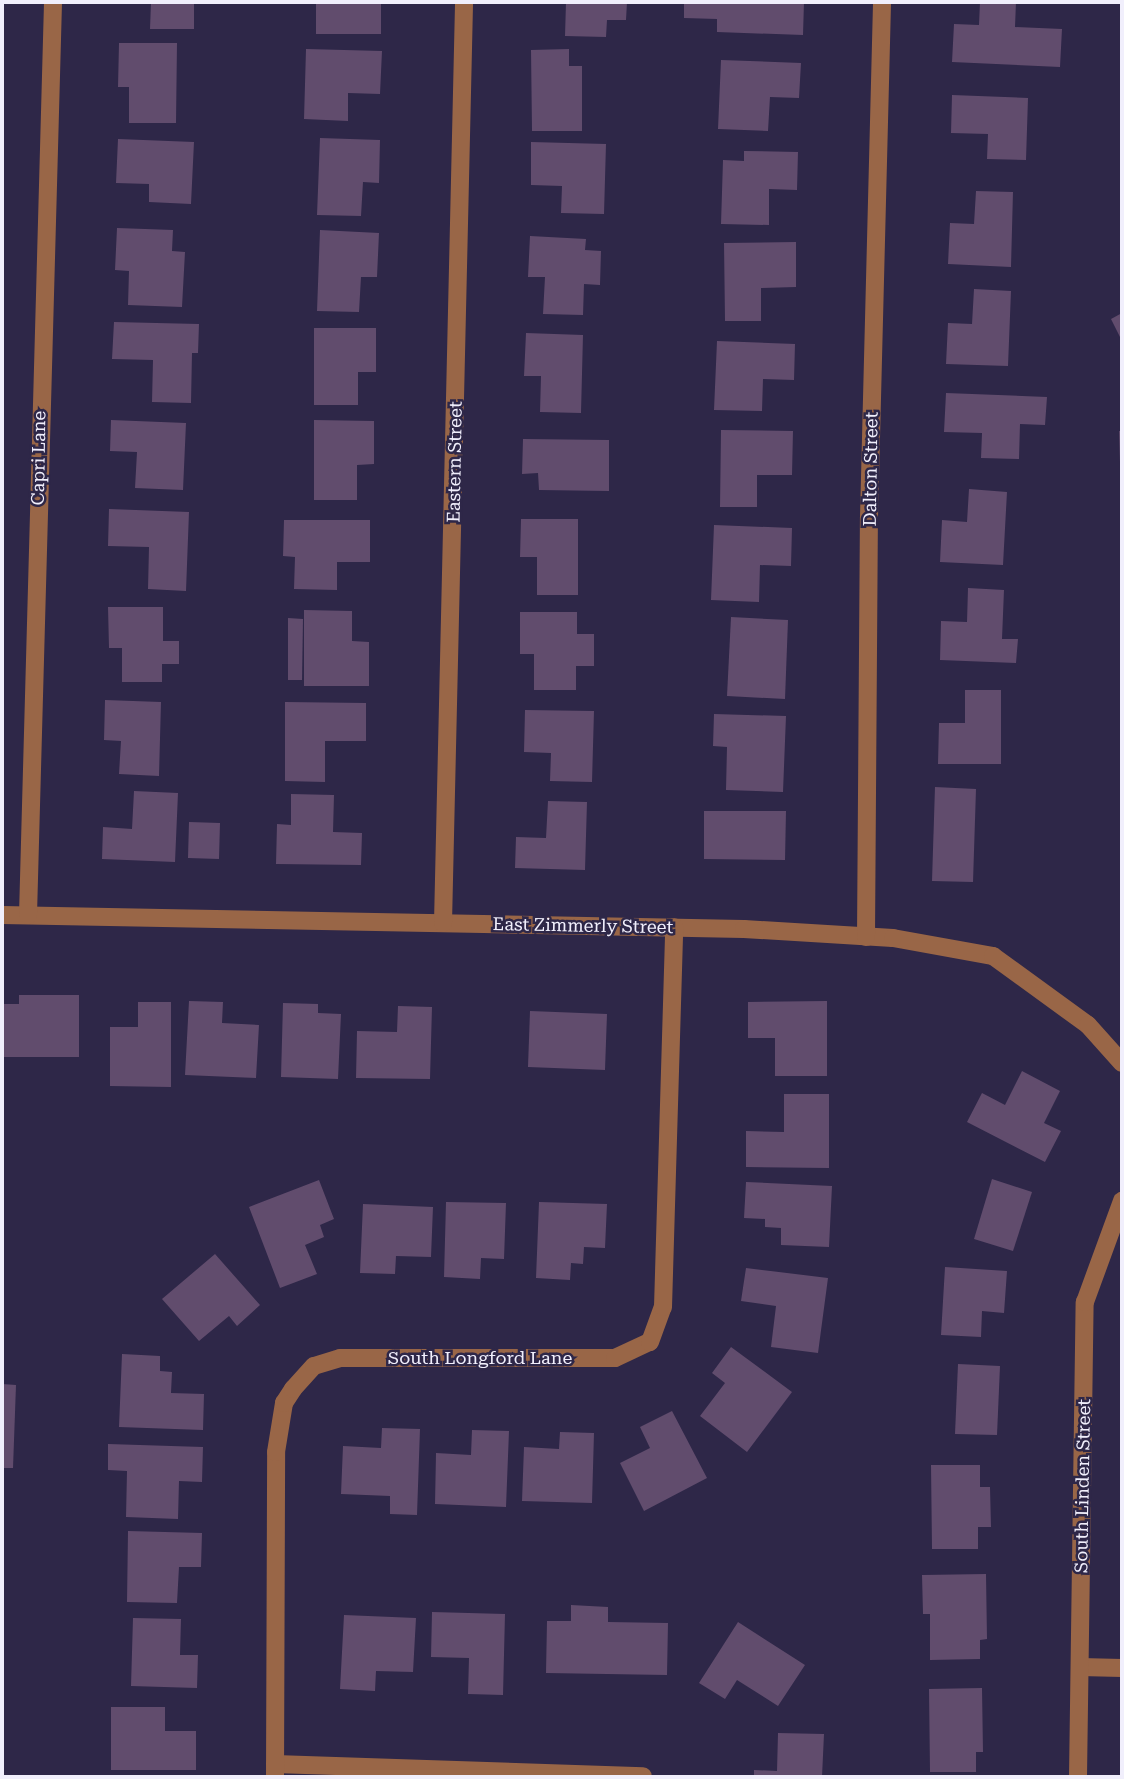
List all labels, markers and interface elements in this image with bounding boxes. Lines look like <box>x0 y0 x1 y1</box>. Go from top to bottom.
street label: Eastern Street <box>443 401 467 523</box>
street label: Capri Lane <box>27 410 51 506</box>
street label: Dalton Street <box>859 412 883 526</box>
street label: East Zimmerly Street <box>493 914 673 938</box>
street label: South Longford Lane <box>388 1347 572 1369</box>
street label: South Linden Street <box>1071 1399 1095 1573</box>

